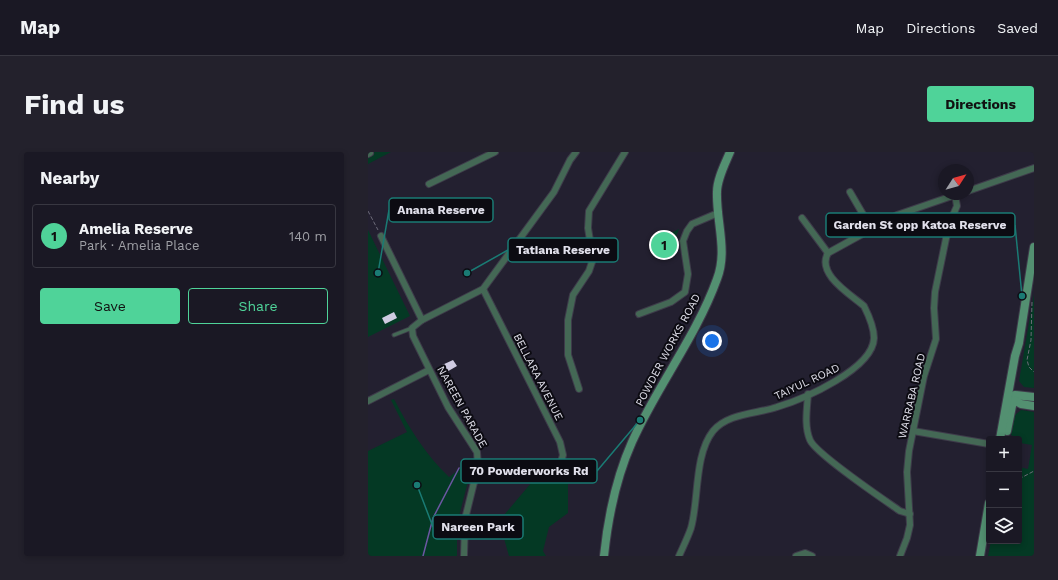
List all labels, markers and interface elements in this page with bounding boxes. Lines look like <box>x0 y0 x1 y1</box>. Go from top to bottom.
text: Map <box>20 16 60 39</box>
text: Map <box>856 20 884 36</box>
text: Directions <box>906 20 975 36</box>
text: Saved <box>997 20 1038 36</box>
button: Directions <box>927 86 1034 122</box>
text: Find us <box>24 88 124 121</box>
north arrow <box>938 164 974 200</box>
text: Nearby <box>40 168 99 188</box>
callout: Anana Reserve <box>389 198 493 222</box>
text: Anana Reserve <box>397 203 485 217</box>
callout: Garden St opp Katoa Reserve <box>826 213 1015 237</box>
text: Garden St opp Katoa Reserve <box>834 218 1007 232</box>
text: Amelia Reserve <box>79 220 193 238</box>
text: 1 <box>51 229 57 244</box>
text: 140 m <box>289 229 327 244</box>
pin: 1 <box>651 230 677 260</box>
text: Park · Amelia Place <box>79 238 199 253</box>
callout: Tatiana Reserve <box>508 238 618 262</box>
text: Tatiana Reserve <box>516 243 610 257</box>
button: Save <box>40 288 180 324</box>
button: Share <box>188 288 328 324</box>
street label: POWDER WORKS ROAD <box>633 292 703 408</box>
street label: BELLARA AVENUE <box>510 331 566 423</box>
your location <box>702 331 722 351</box>
street label: WARRABA ROAD <box>896 352 928 440</box>
street label: TAIYUL ROAD <box>772 361 842 403</box>
street label: NAREEN PARADE <box>434 364 490 450</box>
map controls <box>986 436 1022 544</box>
button: + <box>986 436 1022 472</box>
callout: 70 Powderworks Rd <box>461 459 597 483</box>
text: 70 Powderworks Rd <box>469 464 589 478</box>
button: − <box>986 472 1022 508</box>
button: layers <box>986 508 1022 544</box>
callout: Nareen Park <box>433 515 523 539</box>
text: Nareen Park <box>441 520 515 534</box>

